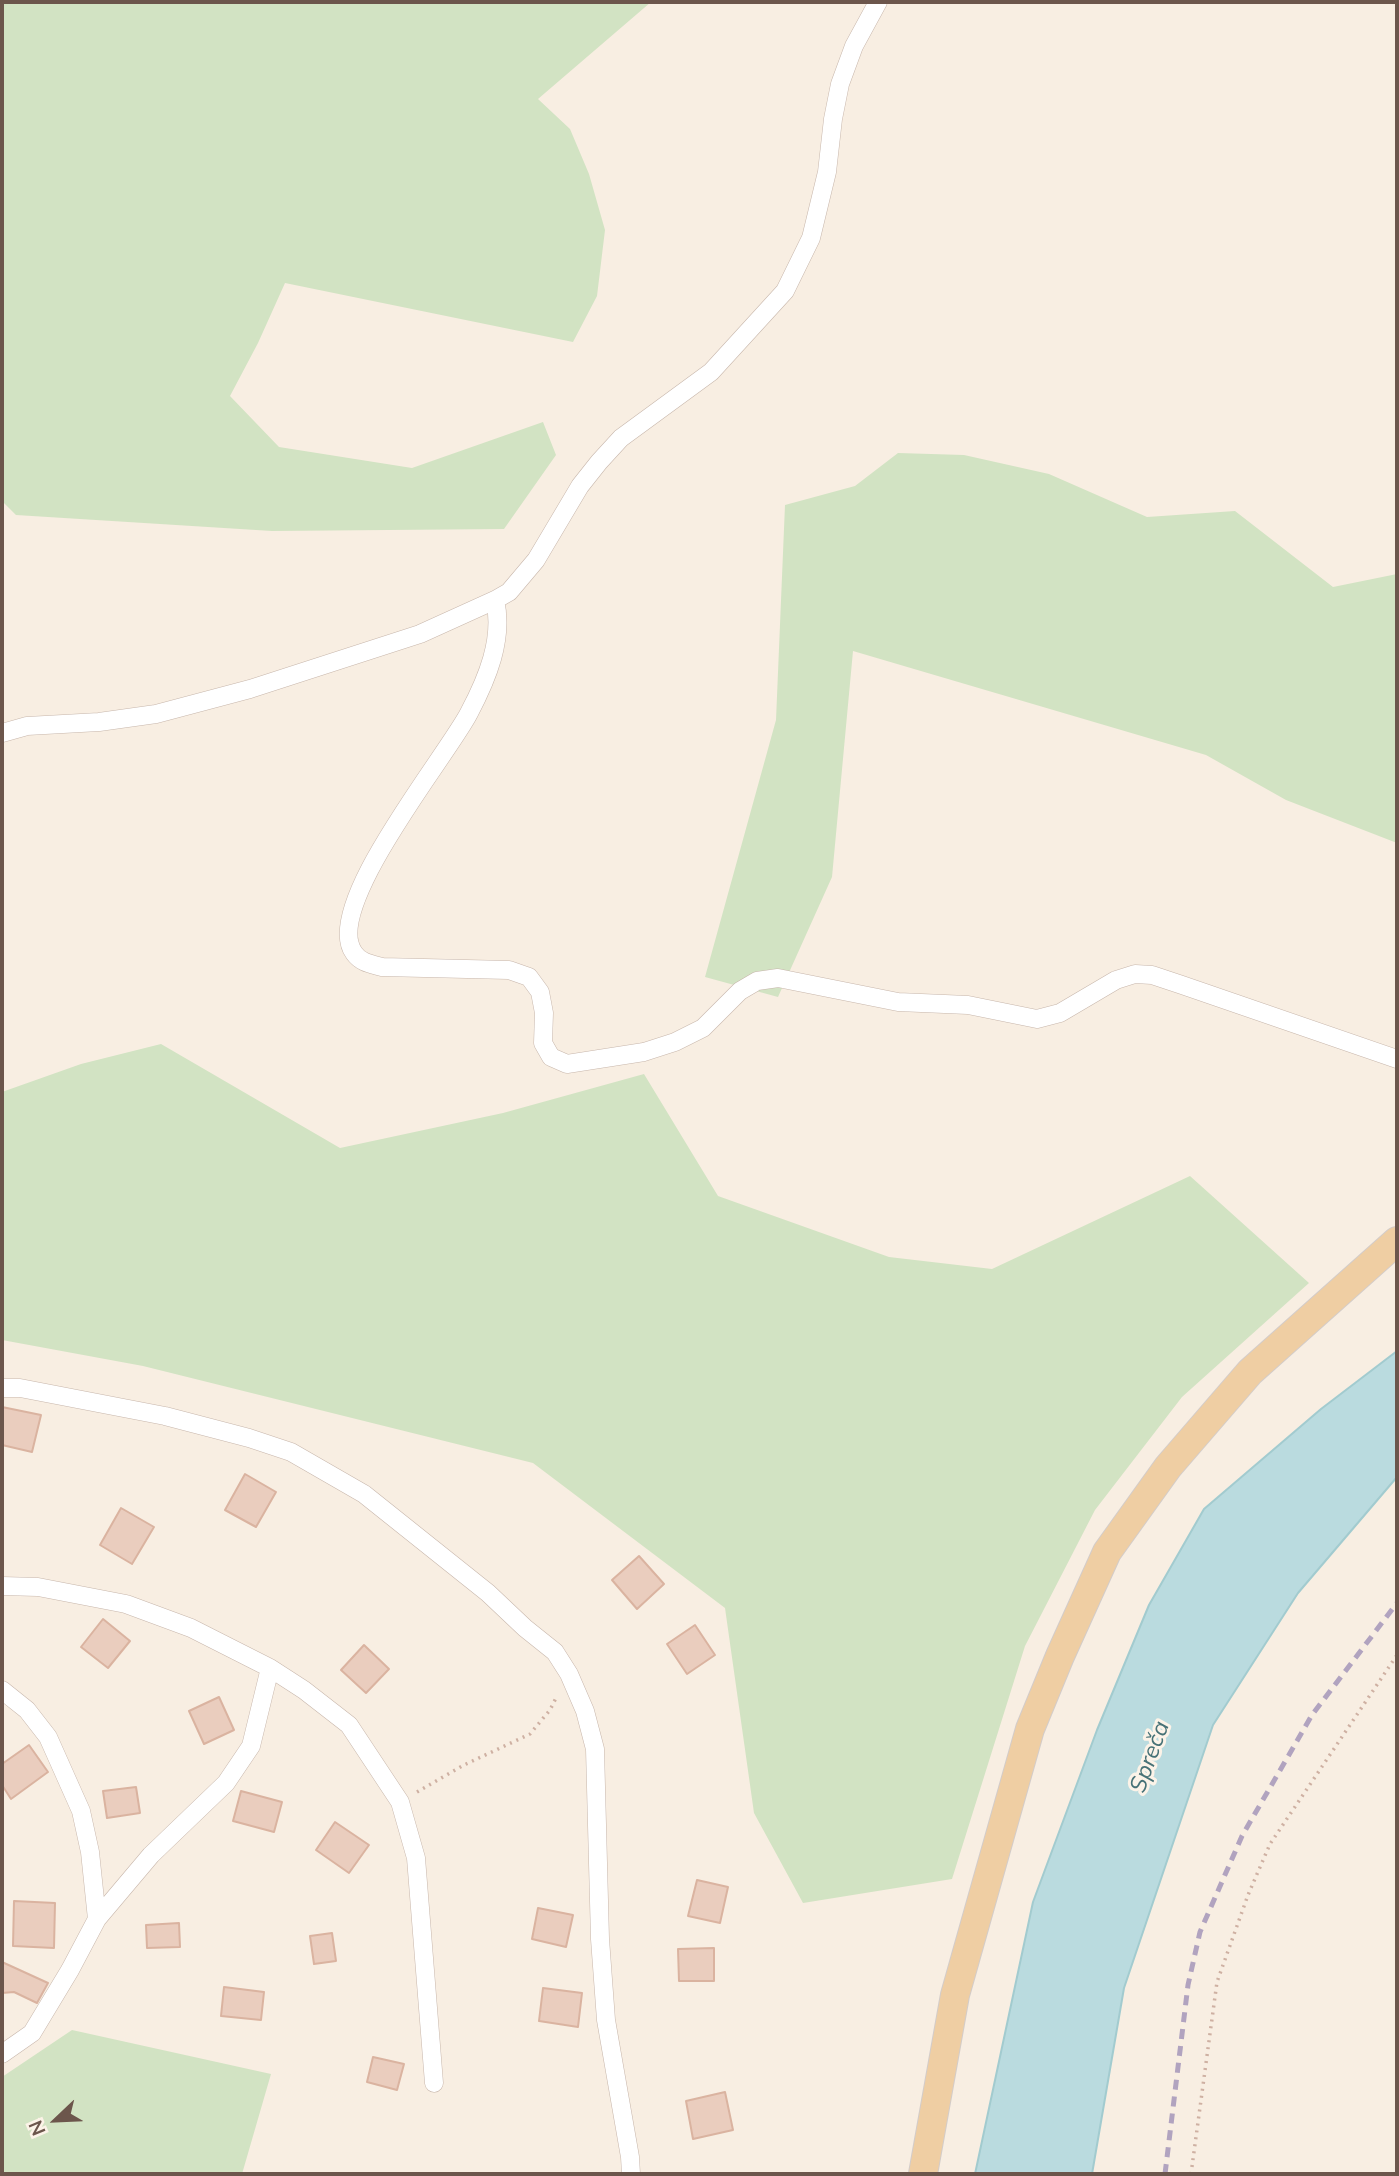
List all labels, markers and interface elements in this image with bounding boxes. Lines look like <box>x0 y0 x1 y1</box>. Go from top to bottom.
water label: Spreča <box>1124 1718 1176 1796</box>
north arrow <box>21 2085 91 2155</box>
text: N <box>23 2117 51 2140</box>

